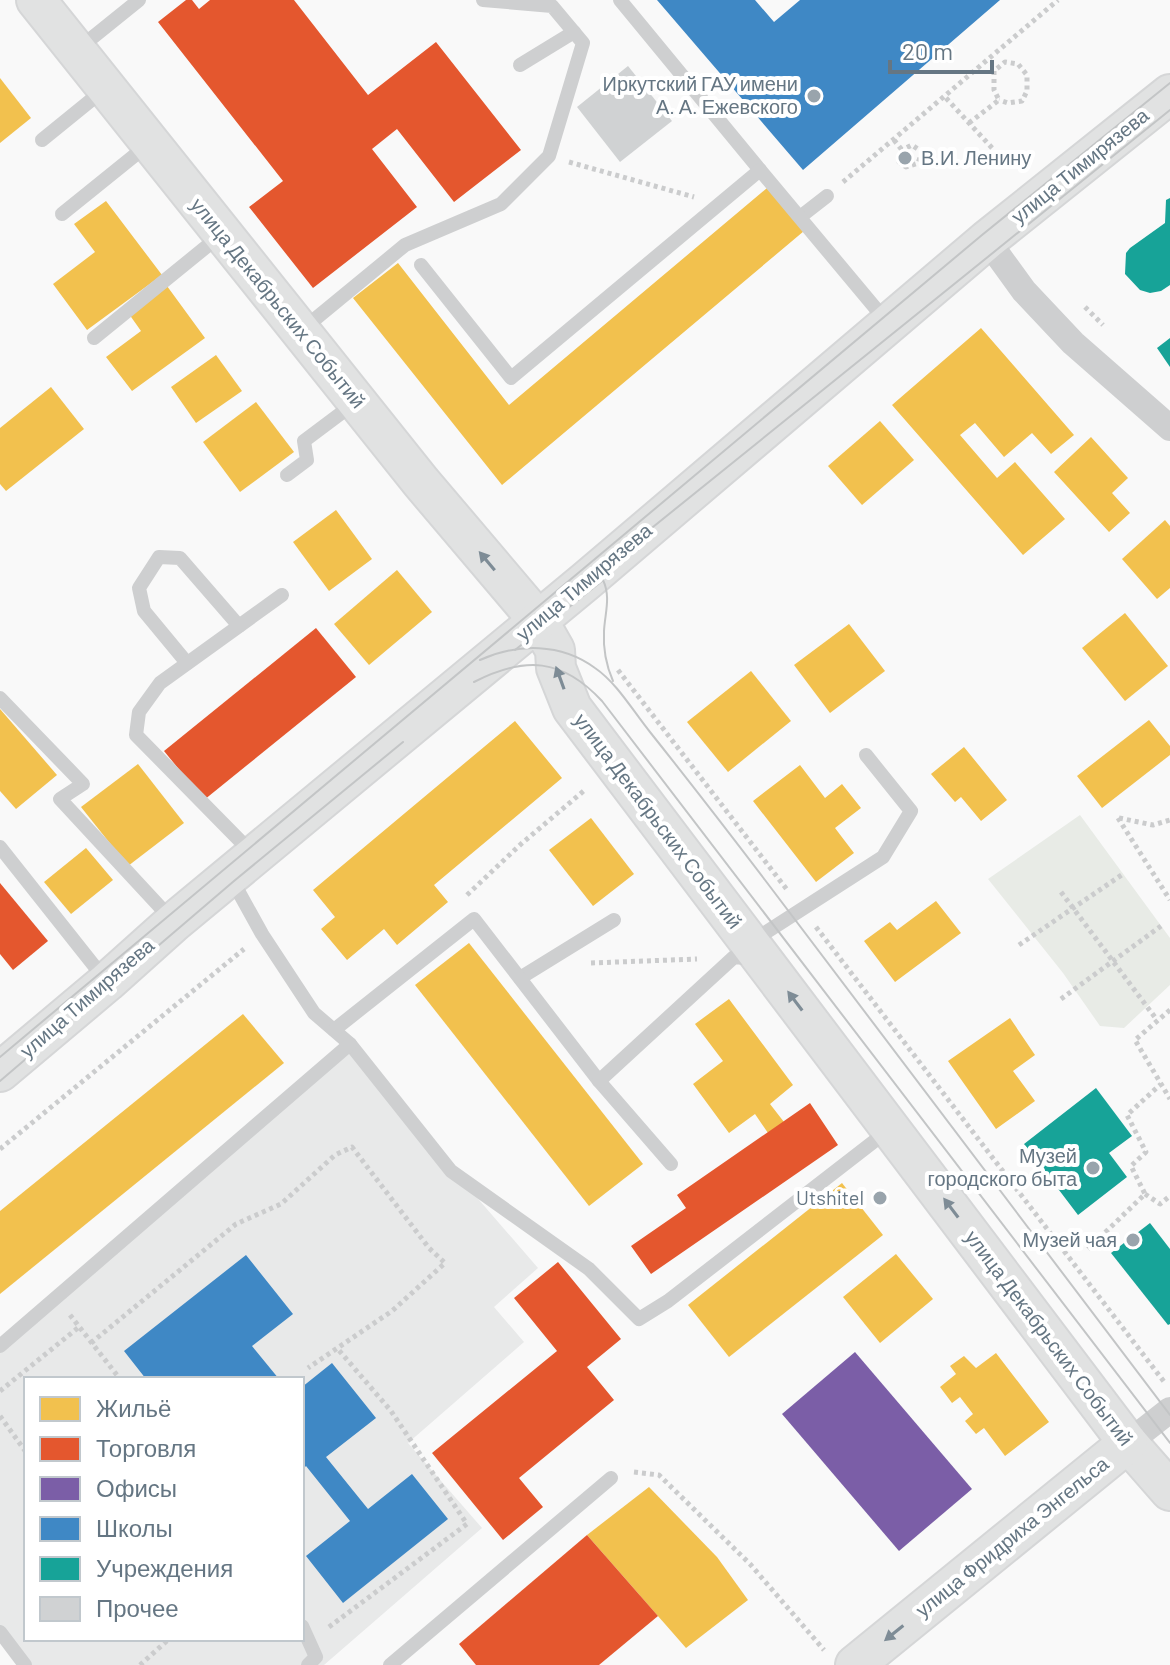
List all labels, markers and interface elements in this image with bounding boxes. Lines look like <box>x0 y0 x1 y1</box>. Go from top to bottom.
scale bar <box>890 24 992 74</box>
text: 20 m <box>902 36 953 65</box>
place label: Иркутский ГАУ имени А. А. Ежевского <box>603 71 798 118</box>
marker: Иркутский ГАУ имени А. А. Ежевского <box>805 87 823 105</box>
street label: улица Тимирязева <box>1006 102 1154 228</box>
place label: В.И. Ленину <box>921 145 1031 169</box>
marker: В.И. Ленину <box>896 149 914 167</box>
street label: улица Декабрьских Событий <box>186 192 371 412</box>
street label: улица Тимирязева <box>511 517 657 645</box>
one-way arrow <box>479 552 496 572</box>
one-way arrow <box>554 666 566 690</box>
street label: улица Декабрьских Событий <box>570 708 748 933</box>
street label: улица Тимирязева <box>14 932 159 1062</box>
one-way arrow <box>787 991 803 1011</box>
place label: Музей городского быта <box>928 1143 1078 1190</box>
marker: Музей городского быта <box>1084 1159 1102 1177</box>
place label: Utshitel <box>796 1185 864 1209</box>
marker: Utshitel <box>871 1189 889 1207</box>
one-way arrow <box>944 1198 960 1219</box>
street label: улица Декабрьских Событий <box>961 1225 1139 1450</box>
place label: Музей чая <box>1023 1227 1117 1251</box>
marker: Музей чая <box>1124 1231 1142 1249</box>
legend <box>24 1377 304 1641</box>
text: Жильё <box>96 1393 171 1422</box>
text: Торговля <box>96 1433 196 1462</box>
street label: улица Фридриха Энгельса <box>910 1450 1113 1621</box>
text: Офисы <box>96 1473 177 1502</box>
text: Школы <box>96 1513 173 1542</box>
text: Учреждения <box>96 1553 233 1582</box>
text: Прочее <box>96 1593 179 1622</box>
one-way arrow <box>884 1624 904 1641</box>

